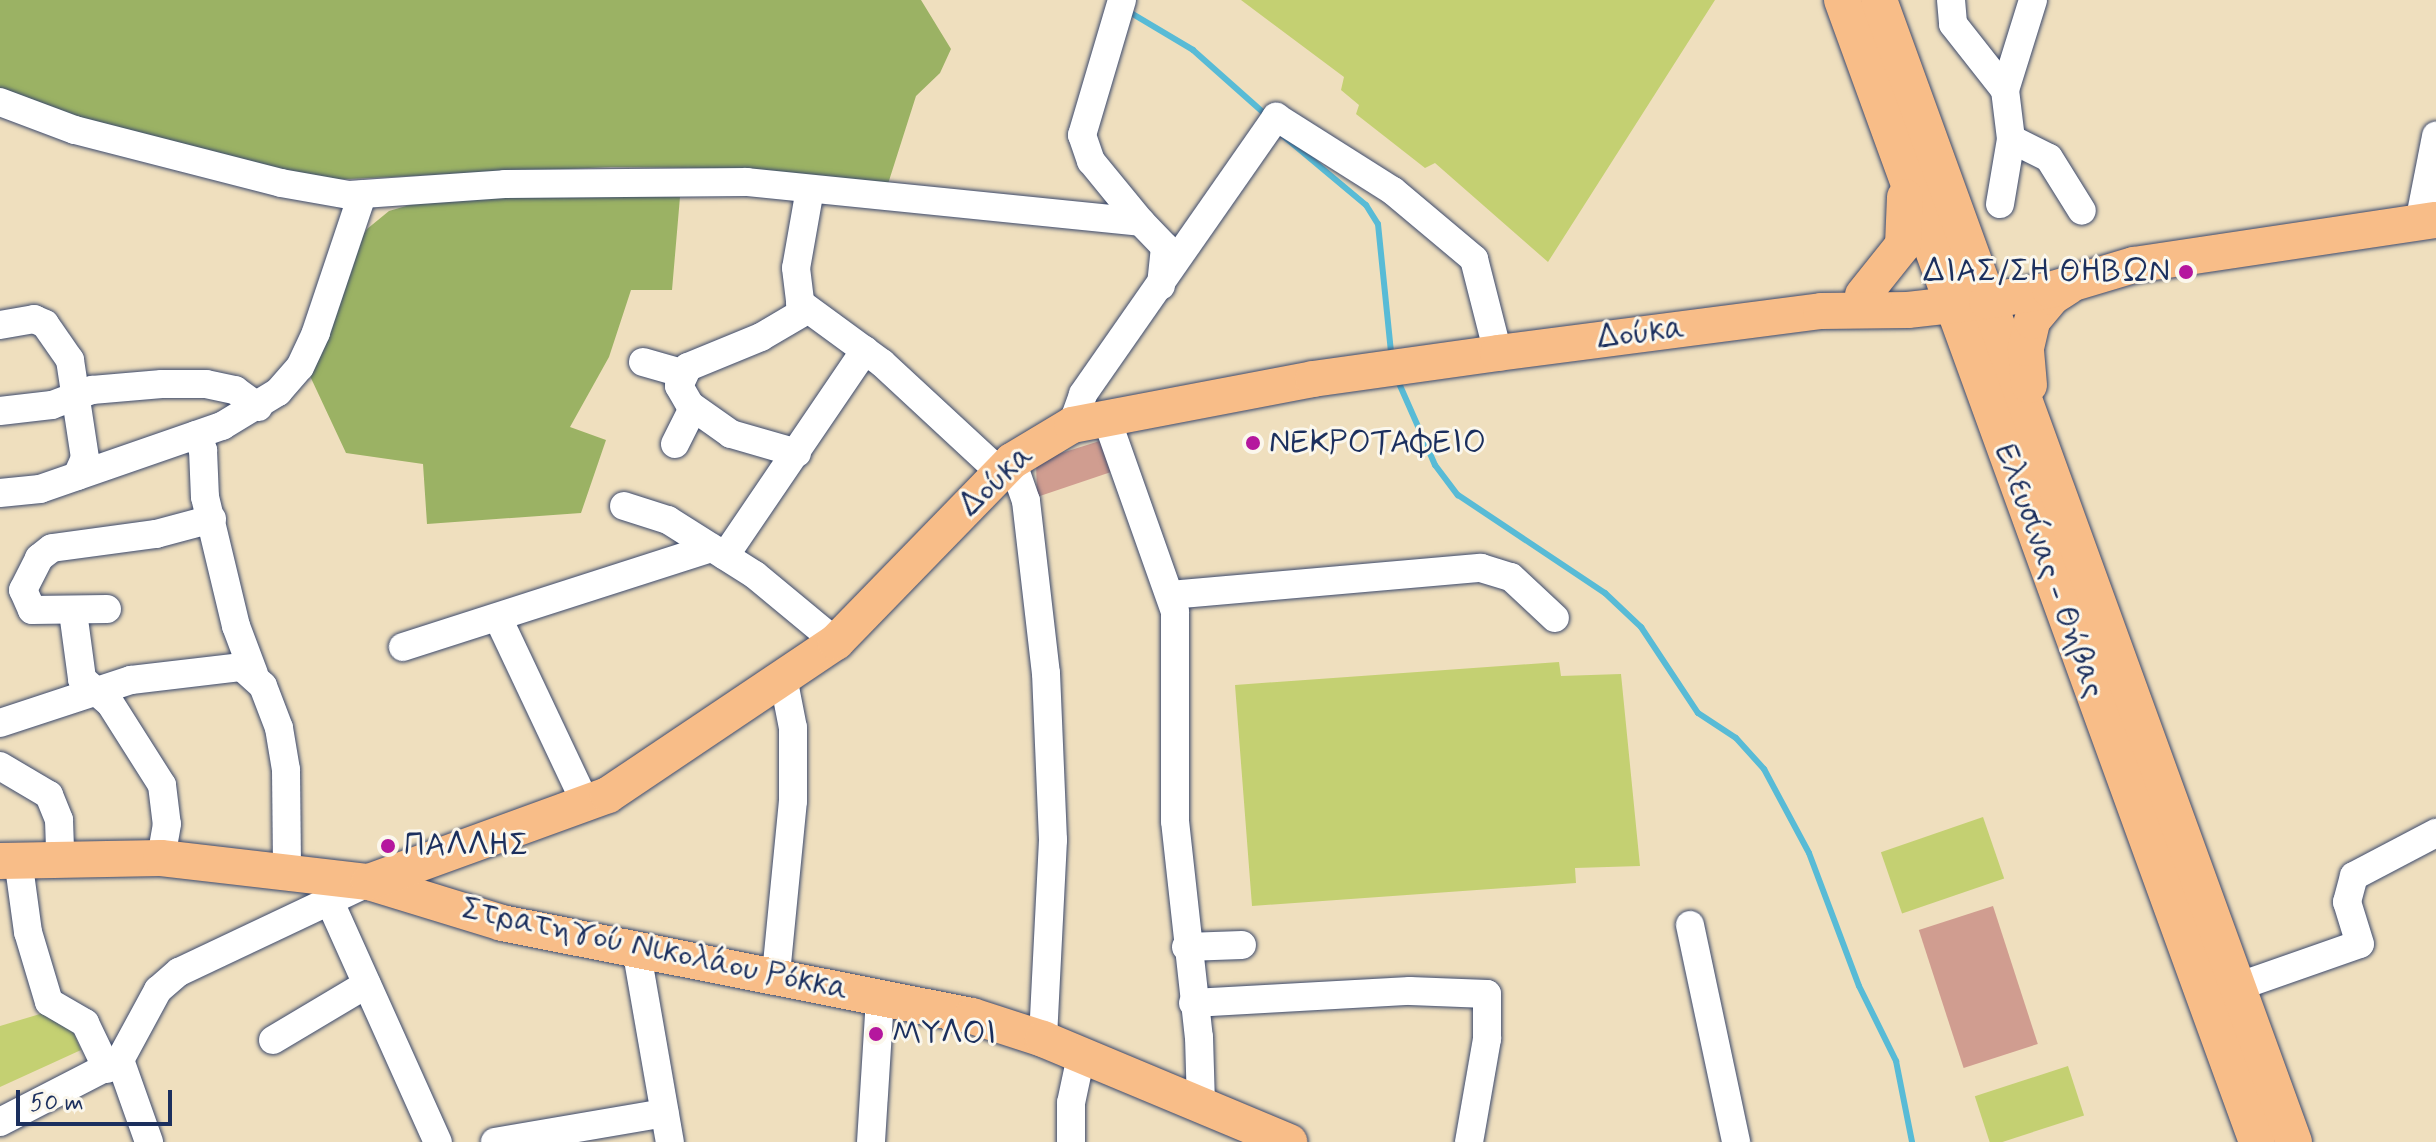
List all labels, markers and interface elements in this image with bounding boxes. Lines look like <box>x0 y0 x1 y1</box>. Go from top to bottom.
place label: ΔΙΑΣ/ΣΗ ΘΗΒΩΝ <box>1923 253 2170 291</box>
marker: ΔΙΑΣ/ΣΗ ΘΗΒΩΝ <box>2177 263 2195 281</box>
street label: Δούκα <box>1595 310 1687 358</box>
place label: ΝΕΚΡΟΤΑΦΕΙΟ <box>1269 424 1486 462</box>
marker: ΝΕΚΡΟΤΑΦΕΙΟ <box>1244 434 1262 452</box>
street label: Δούκα <box>952 437 1042 525</box>
street label: Ελευσίνας - Θήβας <box>1985 439 2113 703</box>
place label: ΠΑΛΛΗΣ <box>404 827 529 865</box>
marker: ΠΑΛΛΗΣ <box>379 837 397 855</box>
street label: Στρατηγού Νικολάου Ρόκκα <box>458 890 852 1010</box>
place label: ΜΥΛΟΙ <box>892 1015 996 1053</box>
marker: ΜΥΛΟΙ <box>867 1025 885 1043</box>
scale bar <box>20 1074 176 1124</box>
text: 50 m <box>30 1088 84 1119</box>

